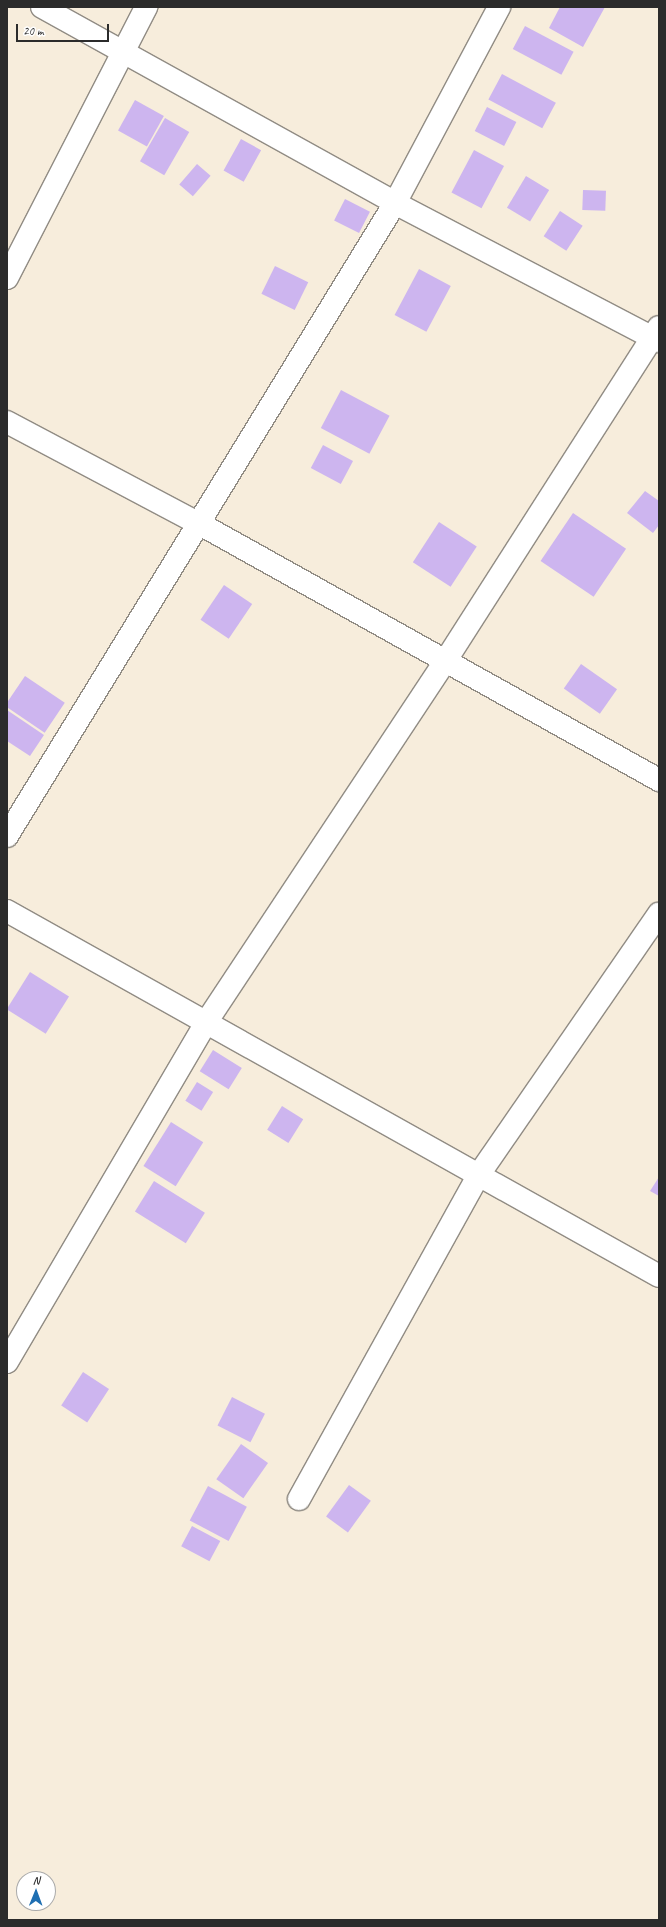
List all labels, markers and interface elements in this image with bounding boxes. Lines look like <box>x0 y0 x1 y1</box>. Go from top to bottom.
scale bar <box>18 16 111 42</box>
text: 20 m <box>23 23 43 39</box>
north arrow <box>16 1871 56 1911</box>
text: N <box>33 1873 40 1887</box>

